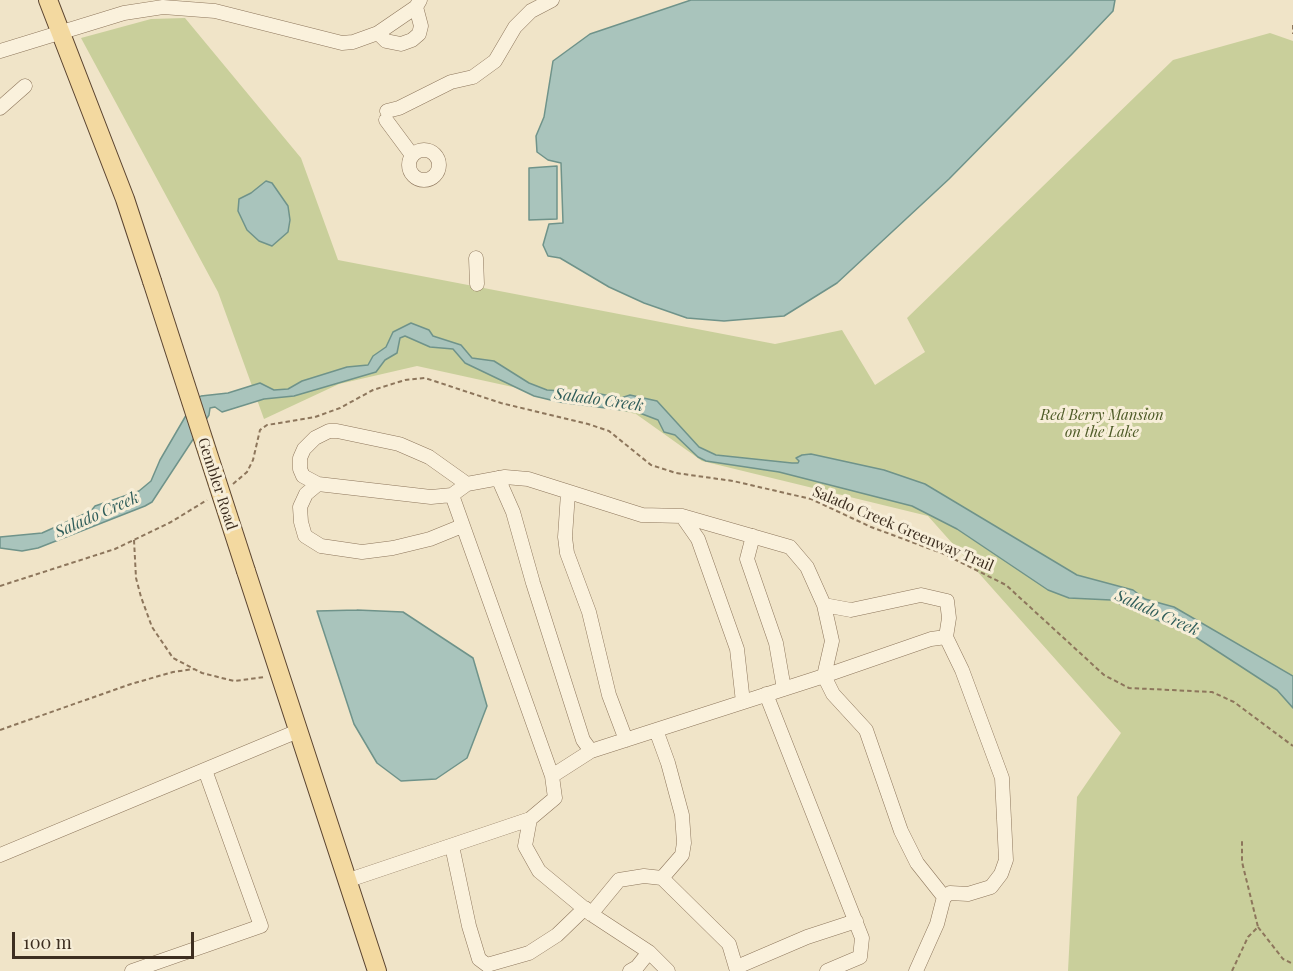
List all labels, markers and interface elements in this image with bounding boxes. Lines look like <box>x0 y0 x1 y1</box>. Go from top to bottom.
water label: Salado Creek <box>553 384 645 416</box>
park label: Red Berry Mansion on the Lake <box>1040 406 1164 441</box>
street label: Gembler Road <box>194 436 240 532</box>
street label: Salado Creek Greenway Trail <box>810 483 996 575</box>
water label: Salado Creek <box>52 488 142 542</box>
water label: Salado Creek <box>1112 586 1202 640</box>
scale bar <box>15 920 196 958</box>
text: 100 m <box>23 930 72 954</box>

